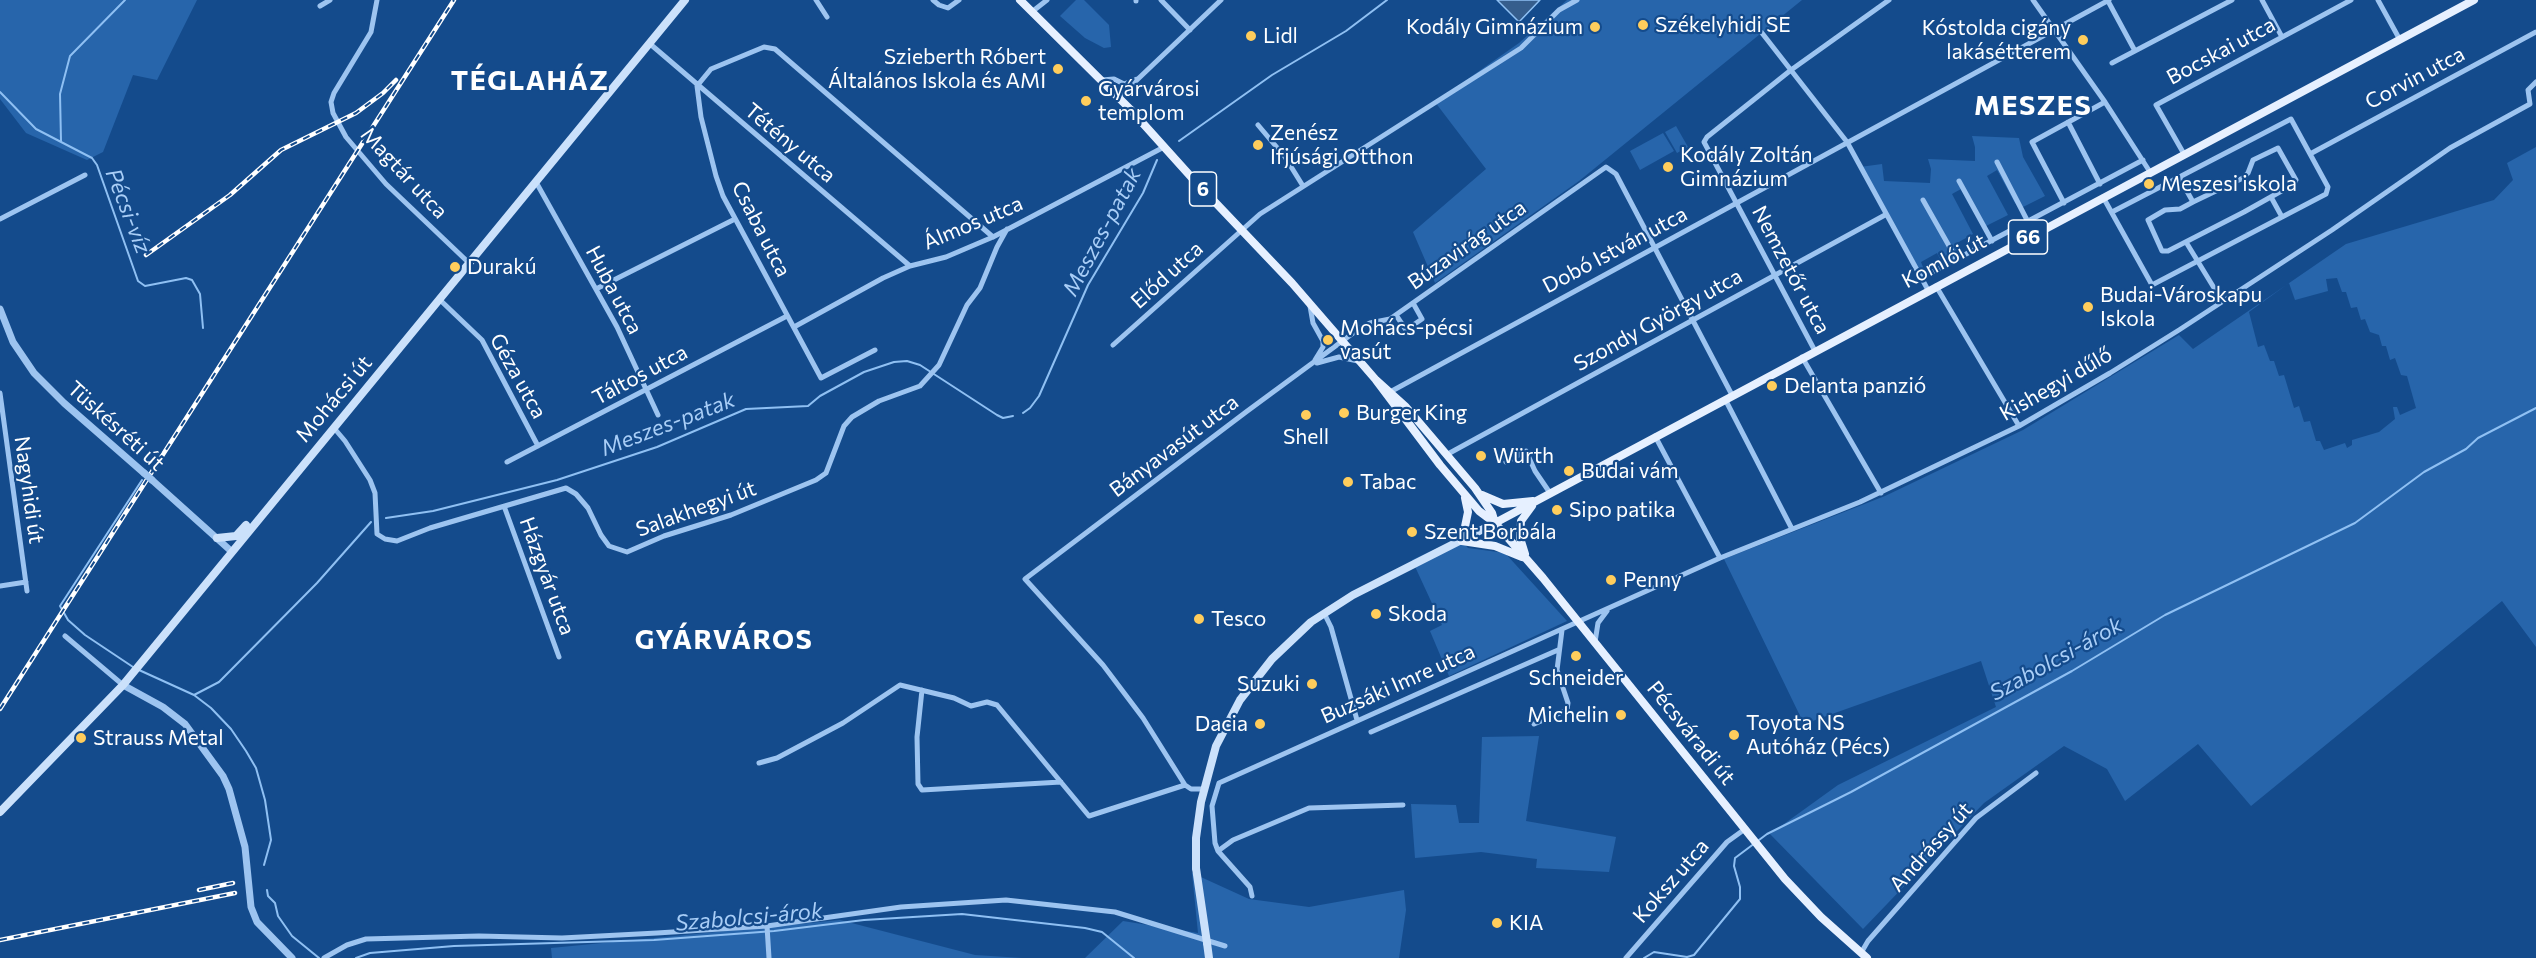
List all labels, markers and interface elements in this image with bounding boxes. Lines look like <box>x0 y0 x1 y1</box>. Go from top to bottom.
place label: Székelyhidi SE <box>1655 12 1791 38</box>
street label: Bocskai utca <box>2162 12 2280 90</box>
place label: Kodály Gimnázium <box>1406 14 1583 40</box>
place label: Kóstolda cigány lakásétterem <box>1922 15 2071 65</box>
marker: Székelyhidi SE <box>1636 18 1650 32</box>
marker: Kodály Gimnázium <box>1588 20 1602 34</box>
place label: Lidl <box>1263 23 1298 49</box>
marker: Lidl <box>1244 29 1258 43</box>
marker: Kóstolda cigány lakásétterem <box>2076 33 2090 47</box>
street label: Corvin utca <box>2361 41 2469 115</box>
place label: Szieberth Róbert Általános Iskola és AMI <box>828 44 1046 94</box>
marker: Szieberth Róbert Általános Iskola és AMI <box>1051 62 1065 76</box>
district label: TÉGLAHÁZ <box>451 65 609 97</box>
place label: Gyárvárosi templom <box>1098 76 1200 126</box>
district label: MESZES <box>1974 90 2092 122</box>
marker: Gyárvárosi templom <box>1079 94 1093 108</box>
street label: Tétény utca <box>740 98 840 188</box>
place label: Zenész Ifjúsági Otthon <box>1270 120 1413 170</box>
street label: Magtár utca <box>355 122 453 224</box>
marker: Zenész Ifjúsági Otthon <box>1251 138 1265 152</box>
place label: Kodály Zoltán Gimnázium <box>1680 142 1813 192</box>
marker: Kodály Zoltán Gimnázium <box>1661 160 1675 174</box>
water label: Meszes-patak <box>1057 163 1147 301</box>
water label: Pécsi-víz <box>100 165 156 257</box>
place label: Meszesi iskola <box>2161 171 2297 197</box>
road number: 6 <box>1190 172 1216 206</box>
street label: Csaba utca <box>726 177 796 281</box>
marker: Meszesi iskola <box>2142 177 2156 191</box>
street label: Álmos utca <box>919 191 1027 255</box>
street label: Búzavirág utca <box>1403 195 1531 295</box>
street label: Dobó István utca <box>1538 201 1692 299</box>
street label: Nemzetőr utca <box>1747 202 1835 338</box>
road number: 66 <box>2008 220 2048 254</box>
street label: Komlói út <box>1898 228 1990 294</box>
street label: Előd utca <box>1126 236 1208 314</box>
street label: Huba utca <box>580 242 648 338</box>
place label: Durakú <box>467 254 536 280</box>
marker: Durakú <box>448 260 462 274</box>
street label: Szondy György utca <box>1569 263 1747 377</box>
place label: Budai-Városkapu Iskola <box>2100 282 2262 332</box>
marker: Budai-Városkapu Iskola <box>2081 300 2095 314</box>
place label: Mohács-pécsi vasút <box>1340 315 1473 365</box>
street label: Géza utca <box>484 329 552 423</box>
marker: Mohács-pécsi vasút <box>1321 333 1335 347</box>
street label: Táltos utca <box>588 340 692 410</box>
street label: Kishegyi dűlő <box>1995 342 2117 426</box>
street label: Mohácsi út <box>291 351 377 447</box>
place label: Delanta panzió <box>1784 373 1926 399</box>
street label: Tüskésréti út <box>62 376 170 476</box>
marker: Delanta panzió <box>1765 379 1779 393</box>
water label: Meszes-patak <box>597 386 739 462</box>
street label: Bányavasút utca <box>1105 389 1243 503</box>
place label: Burger King <box>1356 400 1467 426</box>
marker: Burger King <box>1337 406 1351 420</box>
marker: Shell <box>1299 408 1313 422</box>
place label: Shell <box>1283 424 1329 450</box>
street label: Nagyhidi út <box>9 435 49 545</box>
place label: Würth <box>1493 443 1554 469</box>
marker: Würth <box>1474 449 1488 463</box>
place label: Budai vám <box>1581 458 1679 484</box>
marker: Budai vám <box>1562 464 1576 478</box>
place label: Tabac <box>1360 469 1416 495</box>
marker: Tabac <box>1341 475 1355 489</box>
street label: Salakhegyi út <box>632 476 760 542</box>
place label: Sipo patika <box>1569 497 1675 523</box>
marker: Sipo patika <box>1550 503 1564 517</box>
street label: Házgyár utca <box>514 513 580 639</box>
place label: Szent Borbála <box>1424 519 1557 545</box>
marker: Szent Borbála <box>1405 525 1419 539</box>
place label: Penny <box>1623 567 1682 593</box>
marker: Penny <box>1604 573 1618 587</box>
place label: Skoda <box>1388 601 1447 627</box>
place label: Tesco <box>1211 606 1266 632</box>
marker: Skoda <box>1369 607 1383 621</box>
marker: Tesco <box>1192 612 1206 626</box>
water label: Szabolcsi-árok <box>1985 612 2127 706</box>
district label: GYÁRVÁROS <box>635 624 813 656</box>
street label: Buzsáki Imre utca <box>1317 639 1479 729</box>
marker: Schneider <box>1569 649 1583 663</box>
place label: Schneider <box>1529 665 1623 691</box>
place label: Suzuki <box>1237 671 1300 697</box>
street label: Pécsváradi út <box>1642 676 1740 790</box>
marker: Suzuki <box>1305 677 1319 691</box>
place label: Michelin <box>1527 702 1609 728</box>
marker: Michelin <box>1614 708 1628 722</box>
place label: Toyota NS Autóház (Pécs) <box>1746 710 1890 760</box>
place label: Dacia <box>1195 711 1248 737</box>
marker: Dacia <box>1253 717 1267 731</box>
place label: Strauss Metal <box>93 725 224 751</box>
marker: Toyota NS Autóház (Pécs) <box>1727 728 1741 742</box>
marker: Strauss Metal <box>74 731 88 745</box>
street label: Andrássy út <box>1884 797 1978 897</box>
street label: Koksz utca <box>1628 834 1714 928</box>
water label: Szabolcsi-árok <box>674 897 824 937</box>
place label: KIA <box>1509 910 1543 936</box>
marker: KIA <box>1490 916 1504 930</box>

